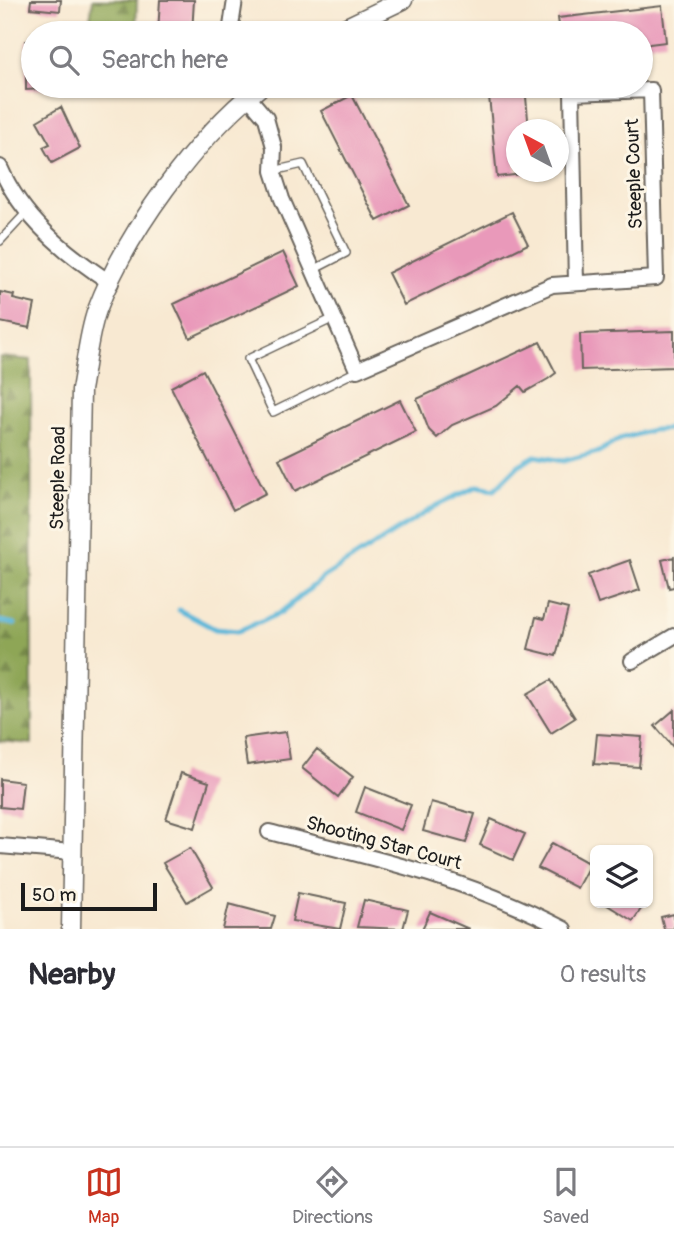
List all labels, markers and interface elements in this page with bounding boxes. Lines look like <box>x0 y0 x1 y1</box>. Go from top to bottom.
search box <box>21 21 653 98</box>
icon: search <box>45 41 83 79</box>
text: Search here <box>101 44 228 76</box>
street label: Steeple Court <box>620 118 648 230</box>
north arrow <box>506 119 569 182</box>
street label: Steeple Road <box>45 426 71 530</box>
street label: Shooting Star Court <box>304 811 465 875</box>
map controls <box>590 845 653 908</box>
button: layers <box>590 845 653 908</box>
scale bar <box>21 880 158 912</box>
text: 50 m <box>32 883 76 907</box>
text: Nearby <box>28 956 115 993</box>
text: 0 results <box>560 960 646 989</box>
tab: Map <box>85 1163 123 1229</box>
tab: Directions <box>292 1163 373 1229</box>
tab: Saved <box>542 1163 589 1229</box>

